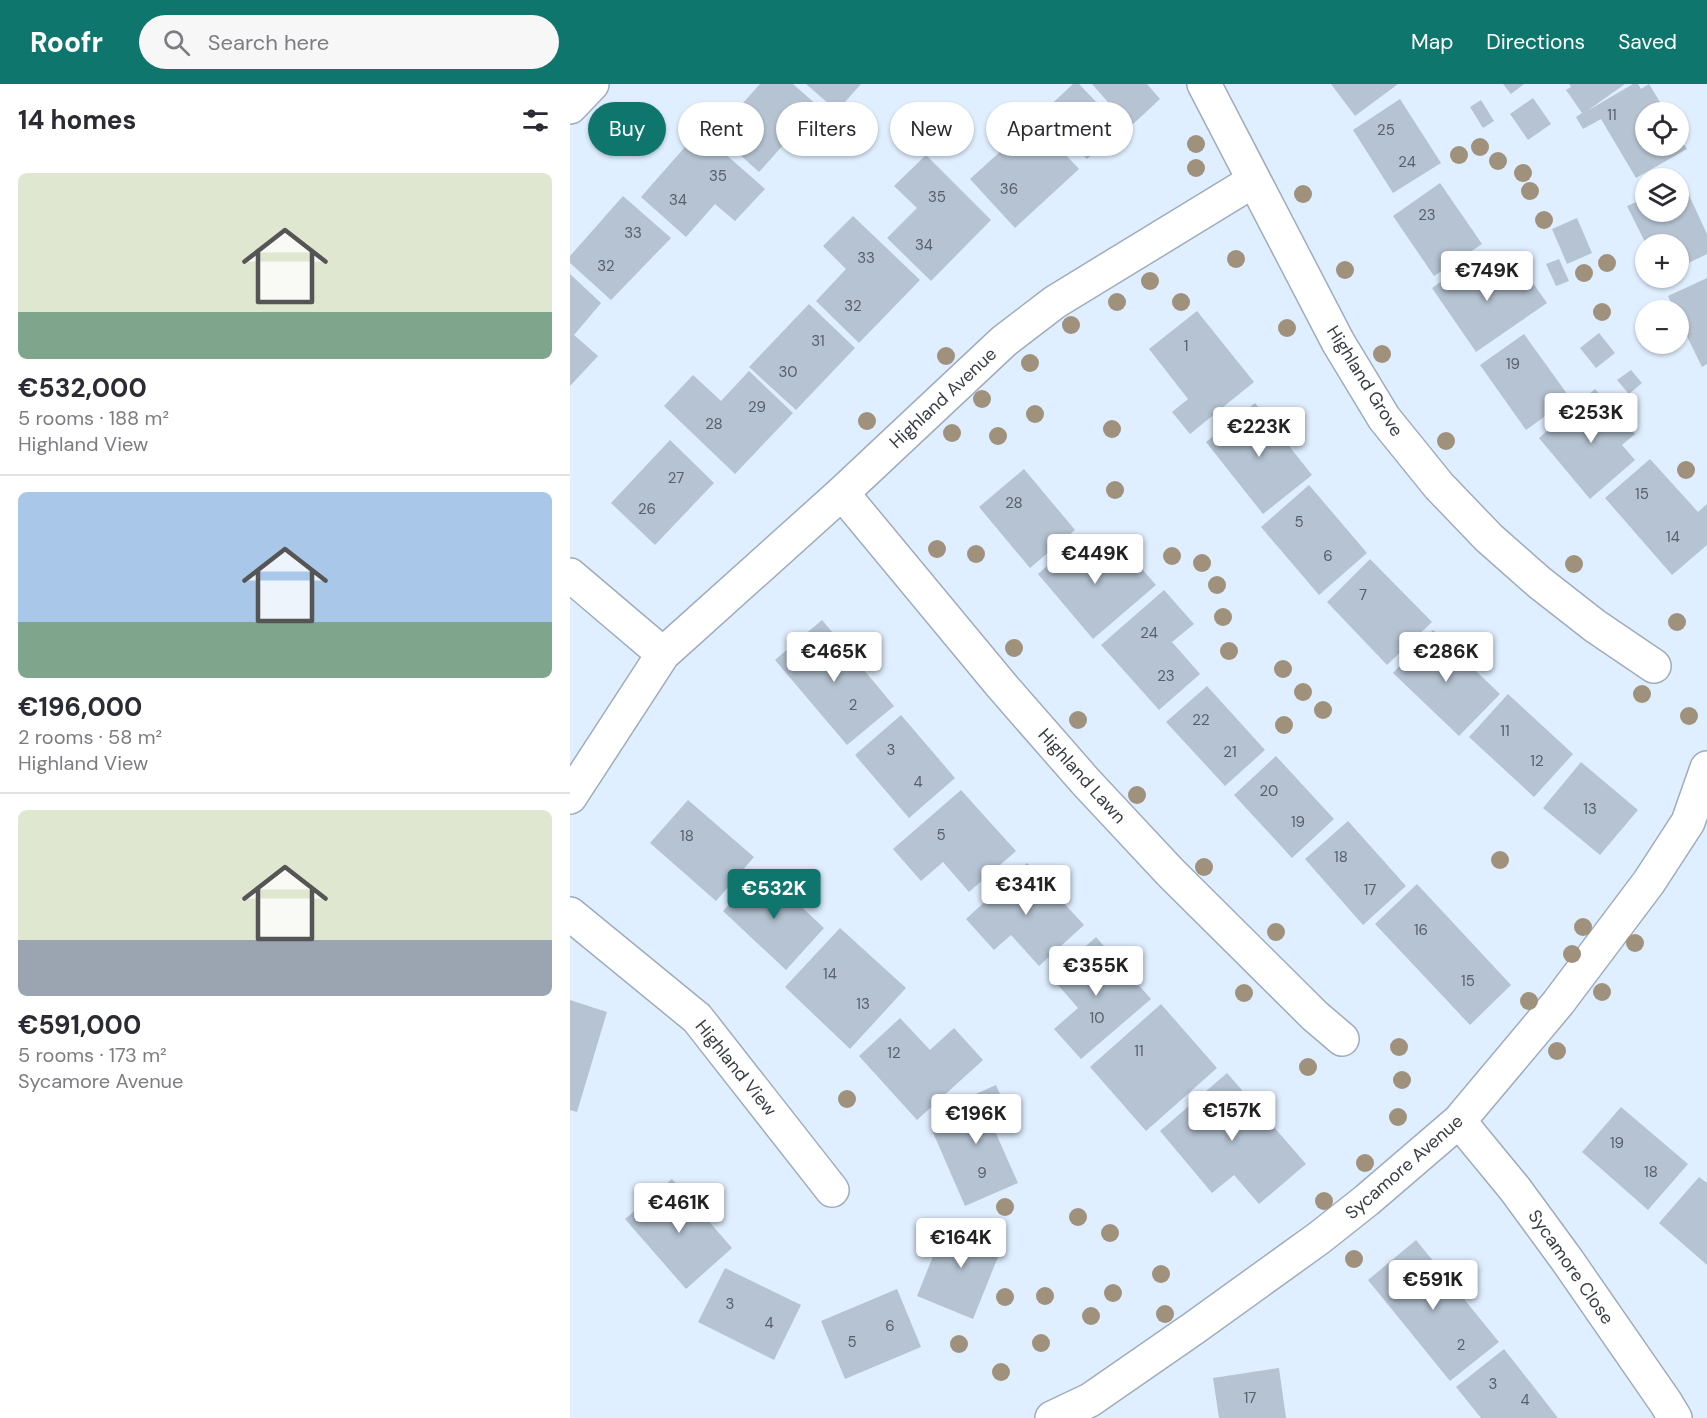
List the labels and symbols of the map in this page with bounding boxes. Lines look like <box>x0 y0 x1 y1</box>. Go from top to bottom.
house number: 11 <box>1607 105 1617 125</box>
house number: 25 <box>1377 120 1395 140</box>
house number: 24 <box>1398 152 1416 172</box>
house number: 35 <box>709 166 727 186</box>
house number: 36 <box>1000 179 1018 199</box>
house number: 35 <box>928 187 946 207</box>
house number: 34 <box>669 190 687 210</box>
house number: 23 <box>1418 205 1436 225</box>
house number: 33 <box>624 223 642 243</box>
house number: 34 <box>915 235 933 255</box>
house number: 33 <box>857 248 875 268</box>
pin: €749K <box>1445 251 1529 302</box>
house number: 32 <box>597 256 615 276</box>
house number: 32 <box>844 296 862 316</box>
street label: Highland Grove <box>1321 321 1409 441</box>
house number: 31 <box>811 331 825 351</box>
house number: 1 <box>1184 336 1188 356</box>
street label: Highland Avenue <box>884 342 1002 454</box>
house number: 19 <box>1506 354 1520 374</box>
house number: 30 <box>778 362 798 382</box>
pin: €253K <box>1549 393 1633 444</box>
house number: 29 <box>748 397 766 417</box>
pin: €223K <box>1217 407 1301 458</box>
house number: 28 <box>705 414 723 434</box>
house number: 27 <box>668 468 684 488</box>
house number: 15 <box>1635 484 1649 504</box>
house number: 28 <box>1005 493 1023 513</box>
house number: 26 <box>638 499 656 519</box>
house number: 5 <box>1294 512 1304 532</box>
house number: 14 <box>1666 527 1680 547</box>
pin: €449K <box>1053 534 1137 585</box>
house number: 6 <box>1323 546 1333 566</box>
house number: 7 <box>1359 585 1367 605</box>
house number: 24 <box>1140 623 1158 643</box>
pin: €465K <box>792 632 876 683</box>
pin: €286K <box>1404 632 1488 683</box>
house number: 23 <box>1157 666 1175 686</box>
house number: 2 <box>849 695 857 715</box>
house number: 22 <box>1192 710 1210 730</box>
house number: 11 <box>1500 721 1510 741</box>
street label: Highland Lawn <box>1033 723 1131 829</box>
house number: 3 <box>887 740 895 760</box>
house number: 21 <box>1223 742 1237 762</box>
house number: 12 <box>1530 751 1544 771</box>
house number: 4 <box>913 772 923 792</box>
house number: 20 <box>1260 781 1278 801</box>
house number: 13 <box>1583 799 1597 819</box>
house number: 19 <box>1291 812 1305 832</box>
house number: 5 <box>936 825 946 845</box>
house number: 18 <box>680 826 694 846</box>
house number: 18 <box>1334 847 1348 867</box>
pin: €341K <box>984 865 1068 916</box>
pin: €532K <box>732 869 816 920</box>
house number: 17 <box>1364 880 1376 900</box>
house number: 16 <box>1414 920 1428 940</box>
pin: €355K <box>1054 946 1138 997</box>
house number: 14 <box>823 964 837 984</box>
house number: 15 <box>1461 971 1475 991</box>
house number: 13 <box>856 994 870 1014</box>
house number: 10 <box>1090 1008 1104 1028</box>
street label: Highland View <box>690 1015 782 1121</box>
house number: 11 <box>1134 1041 1144 1061</box>
house number: 12 <box>887 1043 901 1063</box>
pin: €157K <box>1190 1091 1274 1142</box>
pin: €196K <box>934 1094 1018 1145</box>
street label: Sycamore Avenue <box>1340 1109 1468 1225</box>
house number: 19 <box>1610 1133 1624 1153</box>
house number: 18 <box>1644 1162 1658 1182</box>
house number: 9 <box>977 1163 987 1183</box>
pin: €461K <box>637 1183 721 1234</box>
street label: Sycamore Close <box>1523 1205 1619 1329</box>
pin: €164K <box>919 1218 1003 1269</box>
pin: €591K <box>1391 1260 1475 1311</box>
house number: 3 <box>726 1294 734 1314</box>
house number: 4 <box>764 1313 774 1333</box>
house number: 6 <box>885 1316 895 1336</box>
house number: 5 <box>847 1332 857 1352</box>
house number: 2 <box>1457 1335 1465 1355</box>
house number: 3 <box>1489 1374 1497 1394</box>
house number: 17 <box>1244 1388 1256 1408</box>
house number: 4 <box>1520 1390 1530 1410</box>

